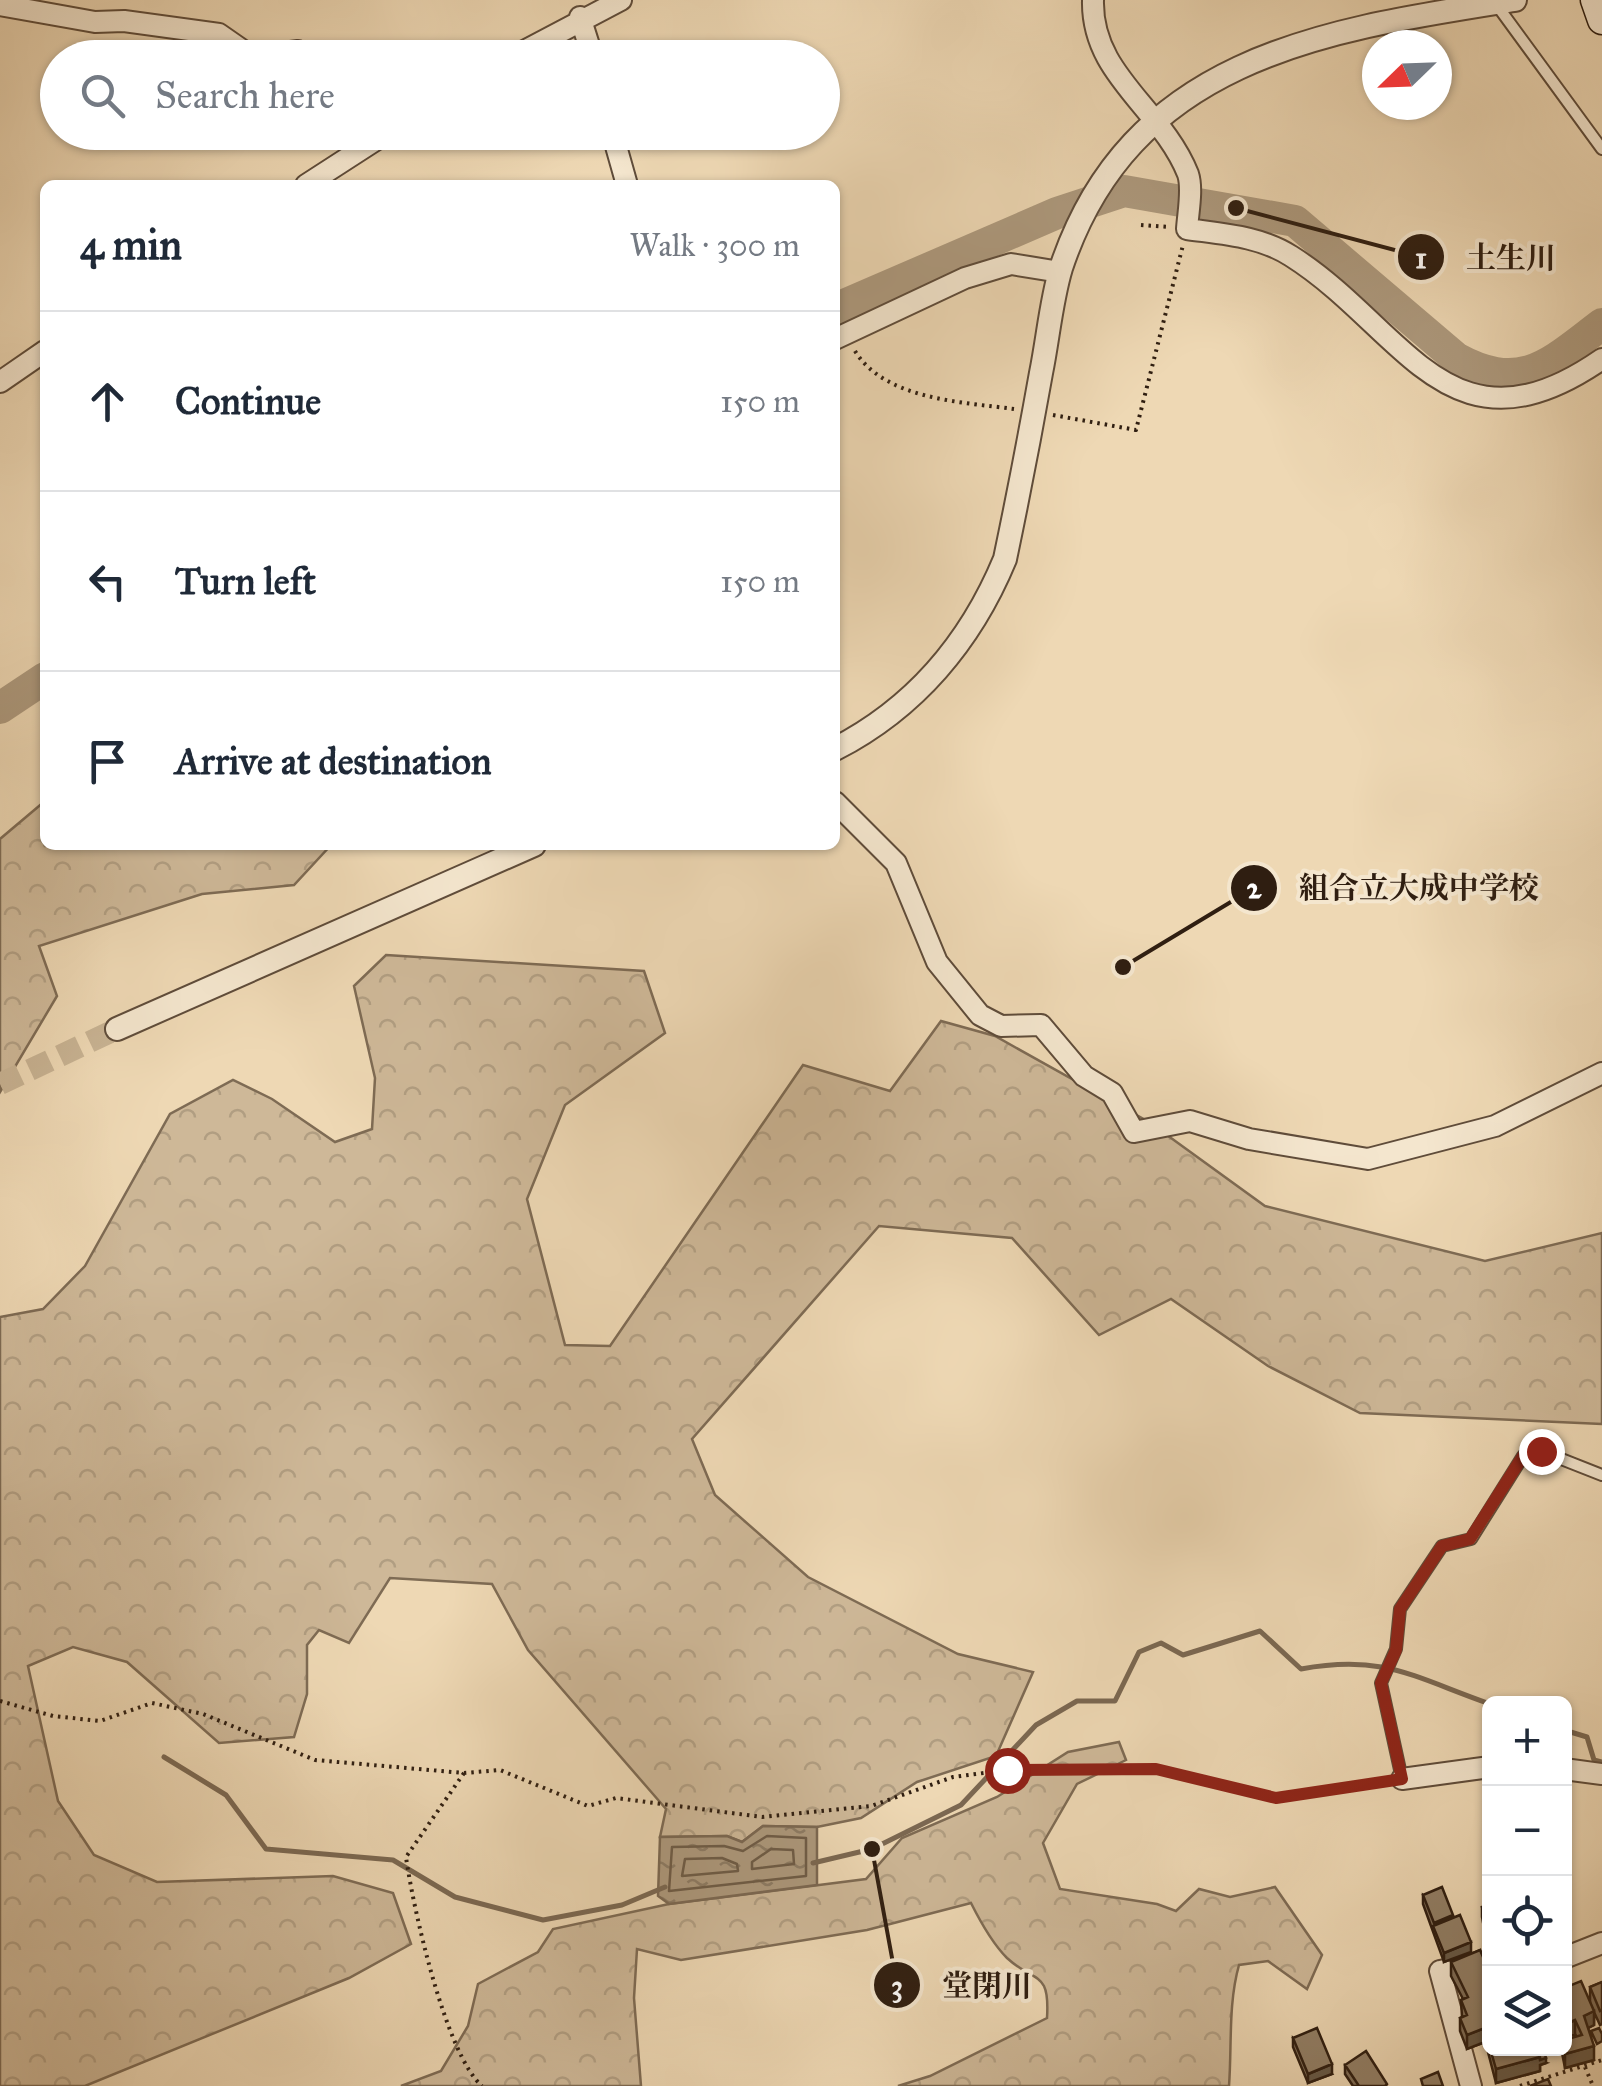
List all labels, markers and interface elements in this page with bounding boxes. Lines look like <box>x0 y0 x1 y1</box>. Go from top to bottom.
north arrow <box>1362 30 1452 120</box>
search box <box>40 40 840 150</box>
icon: search <box>75 68 130 123</box>
text: Search here <box>155 72 335 118</box>
text: 4 min <box>80 219 182 271</box>
text: Walk · 300 m <box>630 226 800 265</box>
callout: 土生川 <box>1396 227 1576 287</box>
text: 1 <box>1415 240 1427 276</box>
text: 土生川 <box>1466 240 1556 276</box>
icon: ahead <box>80 374 135 429</box>
text: Continue <box>175 378 321 424</box>
text: 150 m <box>720 382 800 421</box>
icon: left <box>80 554 135 609</box>
text: Turn left <box>175 558 316 604</box>
text: 150 m <box>720 562 800 601</box>
icon: arrive <box>80 734 135 789</box>
text: Arrive at destination <box>175 738 492 784</box>
callout: 組合立大成中学校 <box>1229 858 1559 918</box>
text: 2 <box>1247 870 1263 906</box>
text: 組合立大成中学校 <box>1299 870 1539 906</box>
route end <box>1519 1429 1565 1475</box>
map controls <box>1482 1696 1572 2056</box>
button: + <box>1482 1696 1572 1786</box>
route start <box>985 1748 1031 1794</box>
button: − <box>1482 1786 1572 1876</box>
button: locate <box>1482 1876 1572 1966</box>
callout: 堂閉川 <box>872 1955 1052 2015</box>
button: layers <box>1482 1966 1572 2056</box>
text: 3 <box>891 1968 903 2004</box>
text: 堂閉川 <box>942 1968 1032 2004</box>

